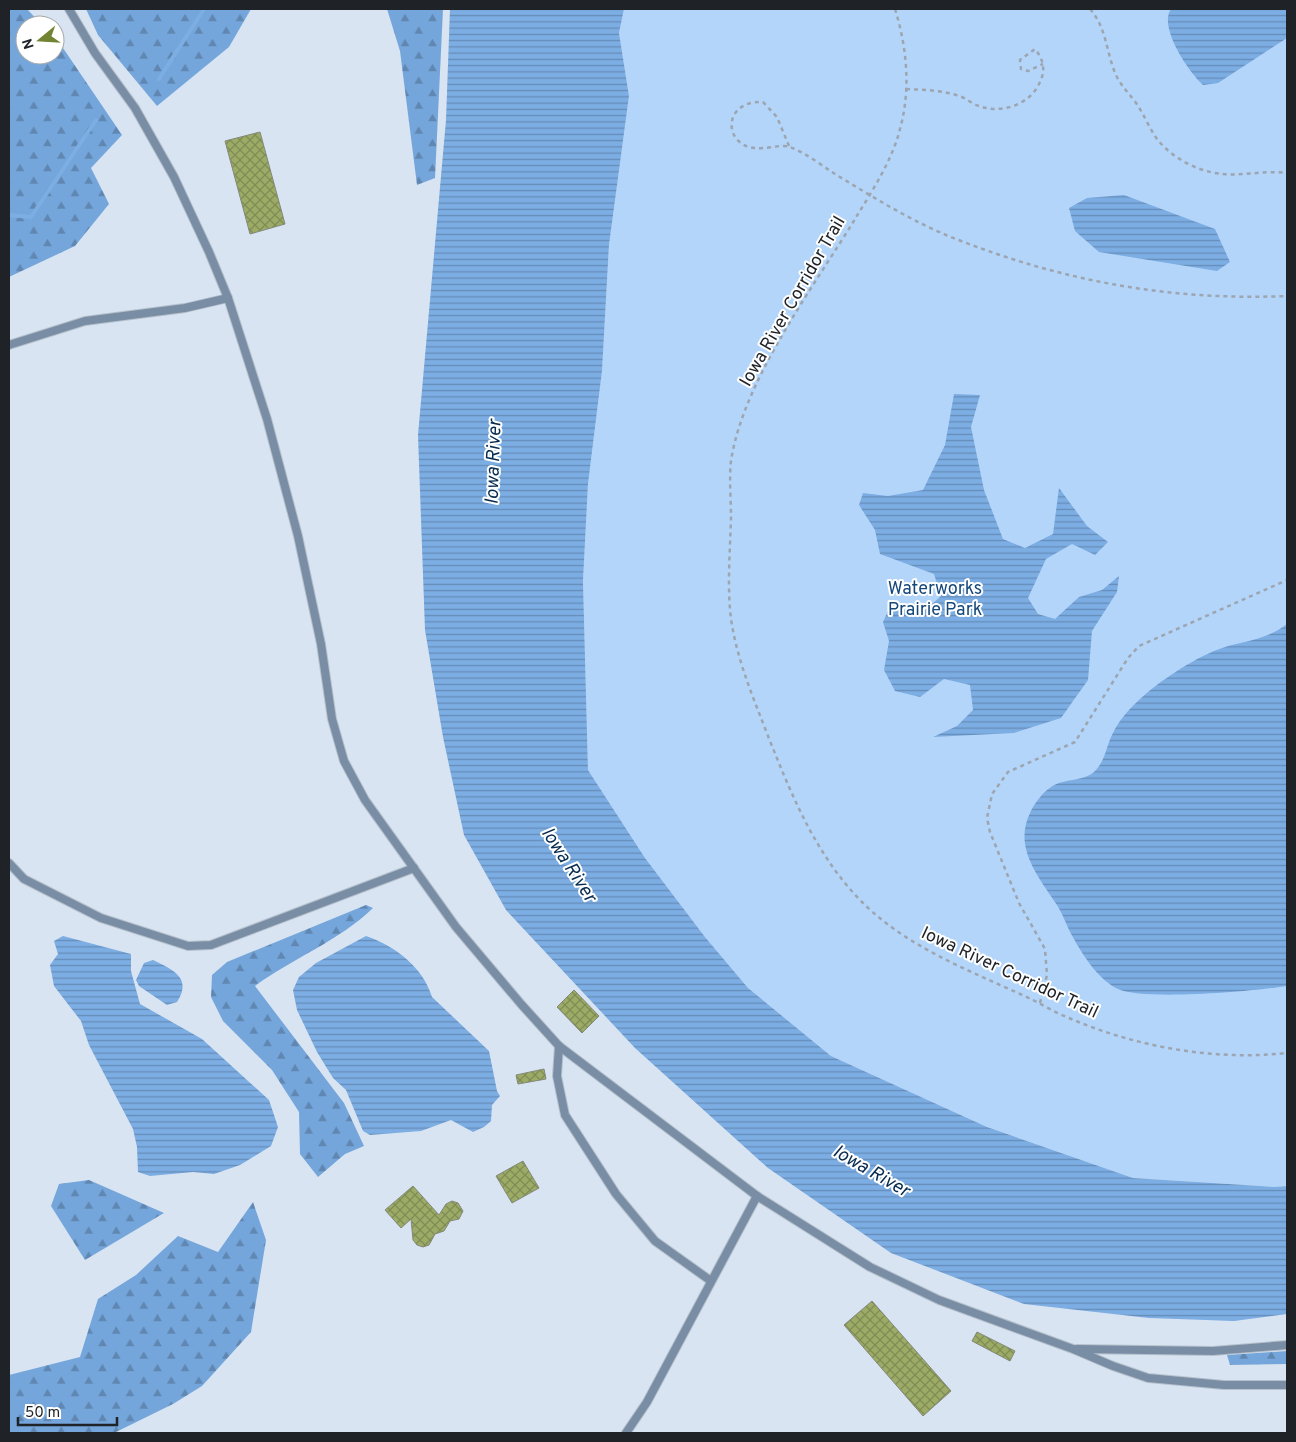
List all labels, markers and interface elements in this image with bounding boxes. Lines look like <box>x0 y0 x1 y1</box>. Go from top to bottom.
north arrow <box>15 15 65 65</box>
text: N <box>19 36 39 51</box>
street label: Iowa River Corridor Trail <box>735 212 852 391</box>
water label: Iowa River <box>481 417 508 505</box>
park label: Waterworks Prairie Park <box>888 578 982 622</box>
water label: Iowa River <box>535 823 603 909</box>
street label: Iowa River Corridor Trail <box>917 922 1102 1025</box>
water label: Iowa River <box>828 1140 915 1204</box>
scale bar <box>18 1394 116 1426</box>
text: 50 m <box>25 1404 60 1423</box>

